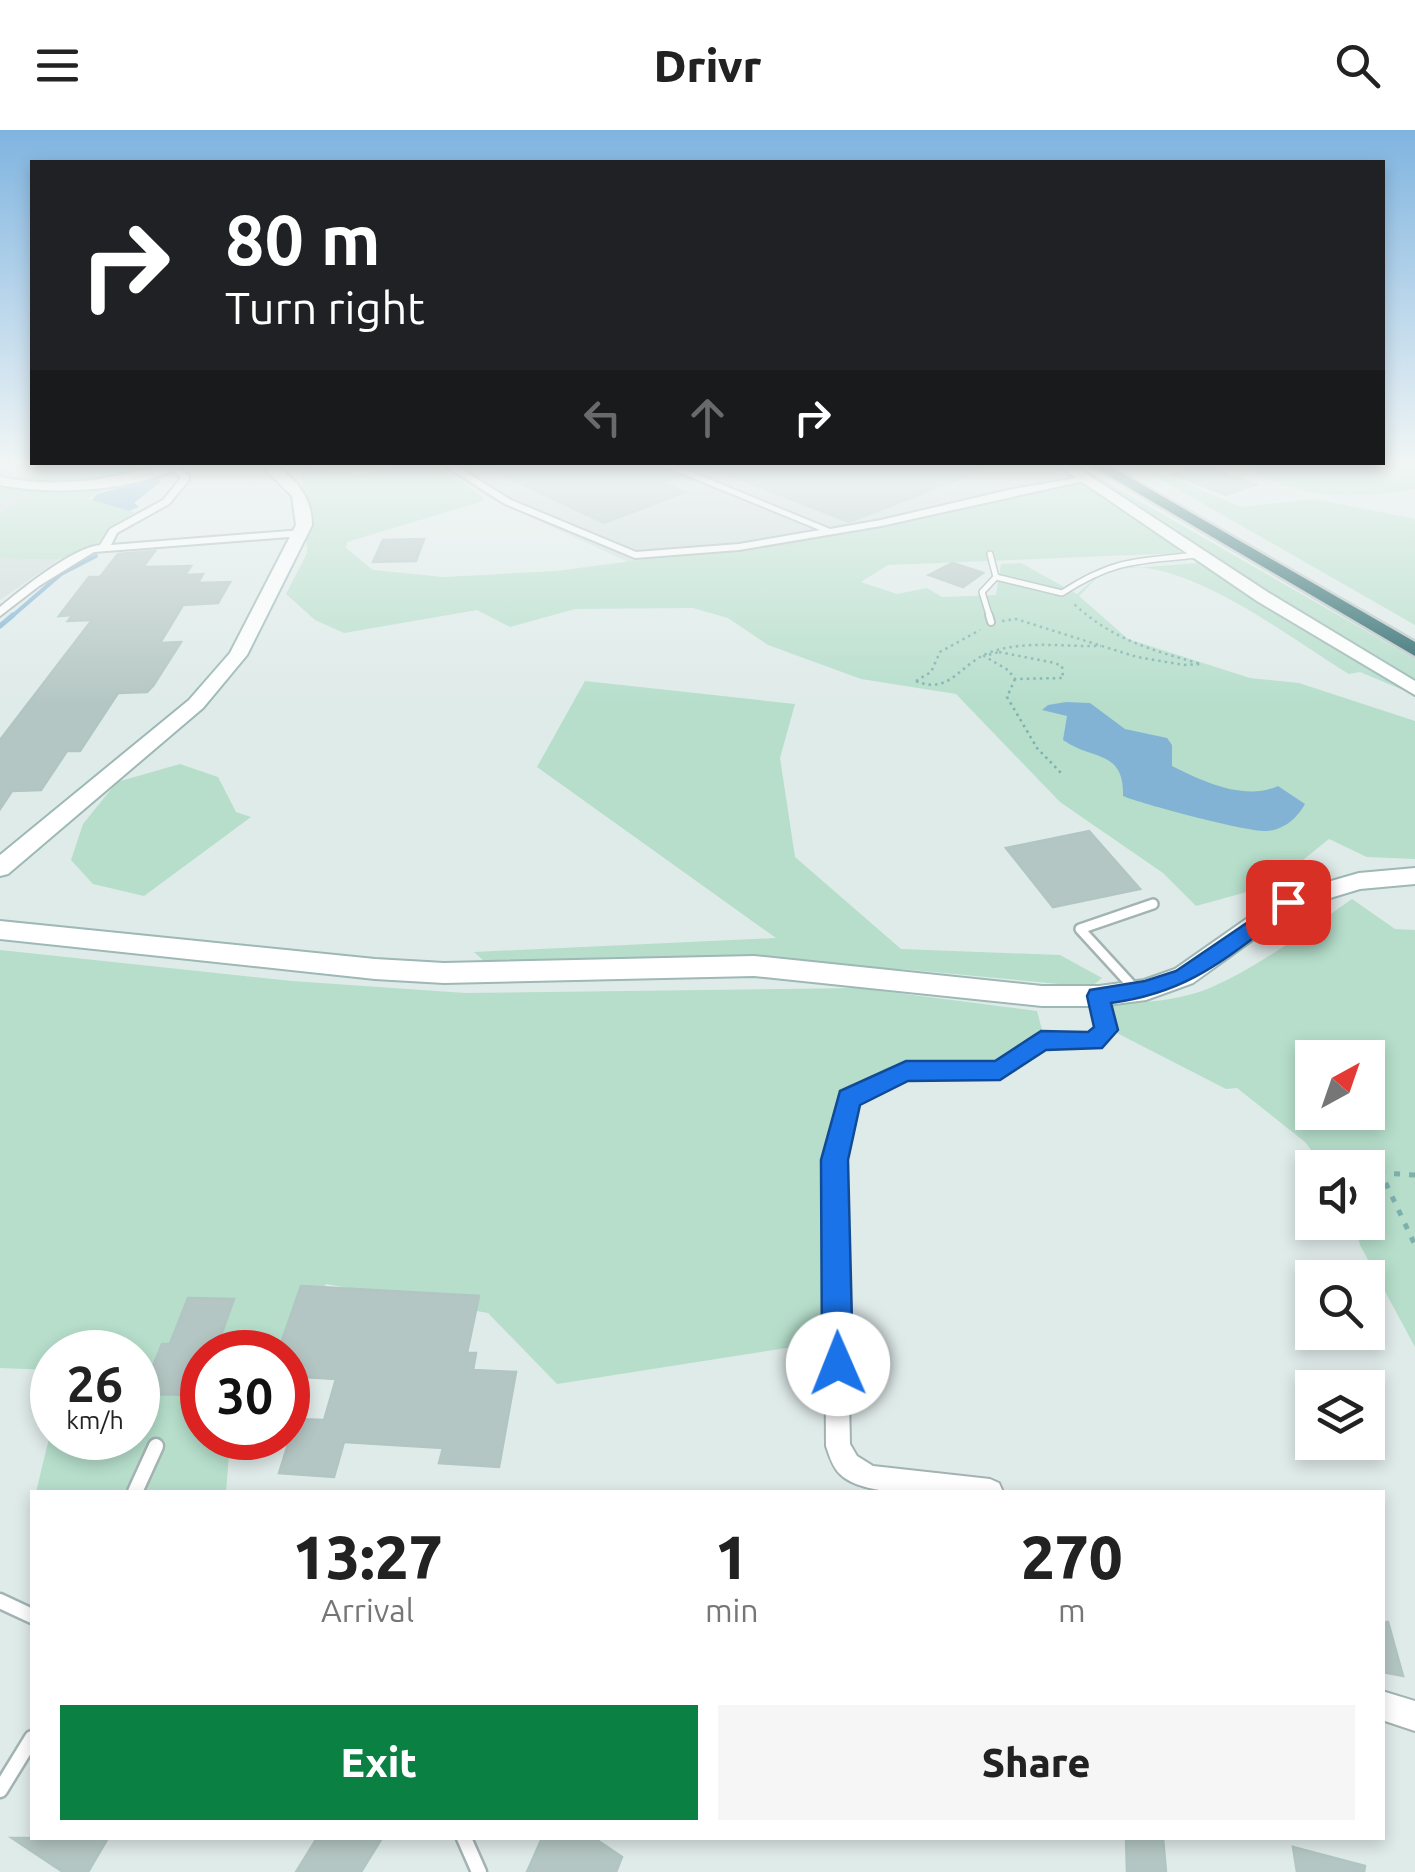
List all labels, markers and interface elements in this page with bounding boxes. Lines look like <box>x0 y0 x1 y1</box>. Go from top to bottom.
icon: menu <box>30 38 85 93</box>
icon: search <box>1330 38 1385 93</box>
text: Drivr <box>653 40 762 91</box>
icon: right <box>60 200 190 330</box>
text: 80 m <box>225 200 381 278</box>
text: Turn right <box>225 282 425 333</box>
icon: left <box>575 390 630 445</box>
icon: ahead <box>680 390 735 445</box>
icon: right <box>785 390 840 445</box>
pin <box>1246 860 1331 945</box>
icon: arrive <box>1261 875 1316 930</box>
north arrow <box>1295 1040 1385 1130</box>
map controls <box>1295 1040 1385 1460</box>
button: sound <box>1295 1150 1385 1240</box>
button: search <box>1295 1260 1385 1350</box>
position arrow <box>786 1312 890 1416</box>
speed limit sign: 30 <box>180 1330 310 1460</box>
text: 26 <box>67 1355 123 1411</box>
button: layers <box>1295 1370 1385 1460</box>
text: km/h <box>66 1406 124 1434</box>
text: 13:27 <box>292 1523 443 1590</box>
text: 1 <box>715 1523 749 1590</box>
text: 270 <box>1021 1523 1123 1590</box>
text: Arrival <box>321 1592 414 1628</box>
text: min <box>705 1592 759 1628</box>
text: m <box>1058 1592 1086 1628</box>
button: Exit <box>60 1705 698 1820</box>
button: Share <box>718 1705 1355 1820</box>

